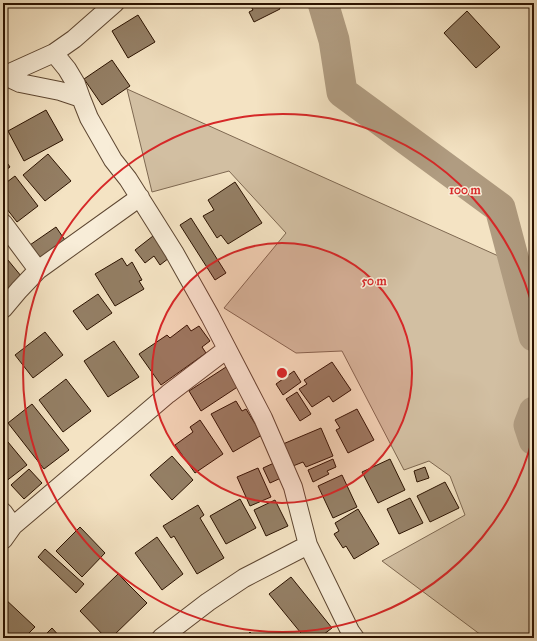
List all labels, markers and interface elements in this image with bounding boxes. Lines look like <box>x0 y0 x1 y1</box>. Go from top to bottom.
text: 100 m <box>449 183 482 197</box>
text: 50 m <box>361 274 388 288</box>
centre of rings <box>275 366 289 380</box>

